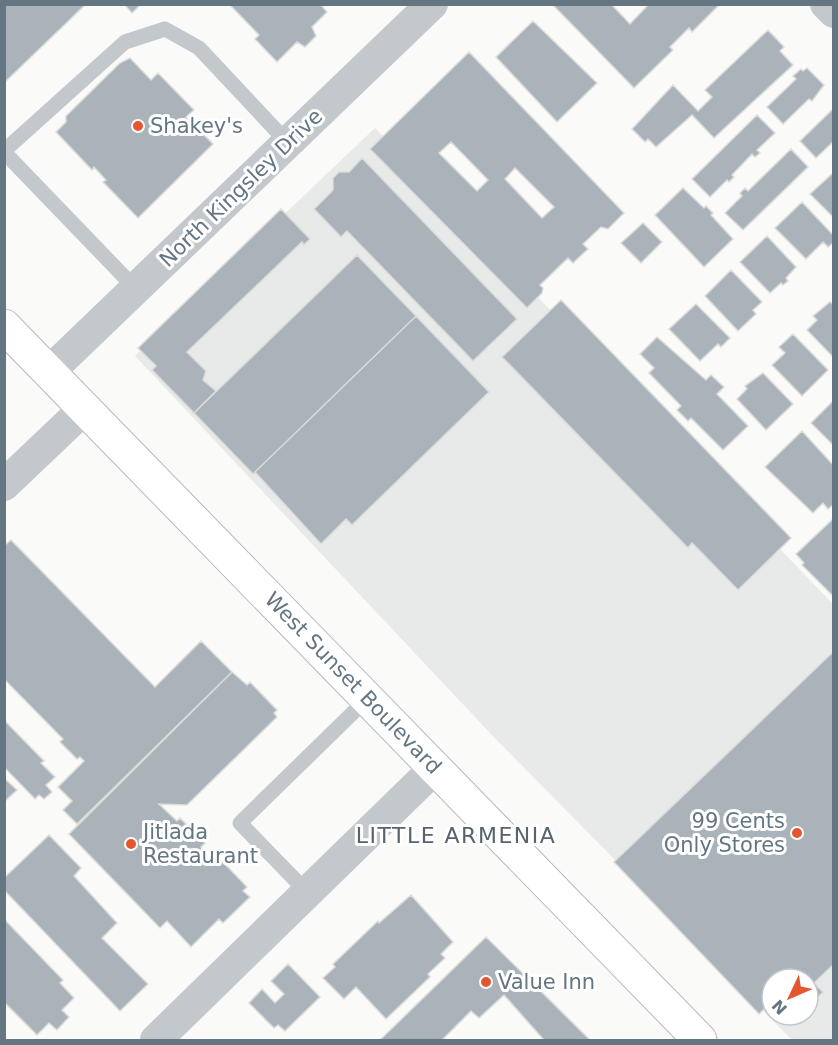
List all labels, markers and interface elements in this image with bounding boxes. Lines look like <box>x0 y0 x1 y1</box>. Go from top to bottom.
street label: North Kingsley Drive <box>155 104 327 272</box>
place label: Shakey's <box>150 114 243 138</box>
marker: Shakey's <box>131 119 145 133</box>
street label: West Sunset Boulevard <box>260 587 446 779</box>
place label: 99 Cents Only Stores <box>664 809 785 857</box>
place label: Jitlada Restaurant <box>141 820 258 868</box>
district label: LITTLE ARMENIA <box>356 823 556 848</box>
marker: 99 Cents Only Stores <box>790 826 804 840</box>
marker: Jitlada Restaurant <box>124 837 138 851</box>
north arrow <box>760 967 820 1027</box>
place label: Value Inn <box>498 970 595 994</box>
marker: Value Inn <box>479 975 493 989</box>
text: N <box>768 996 791 1018</box>

